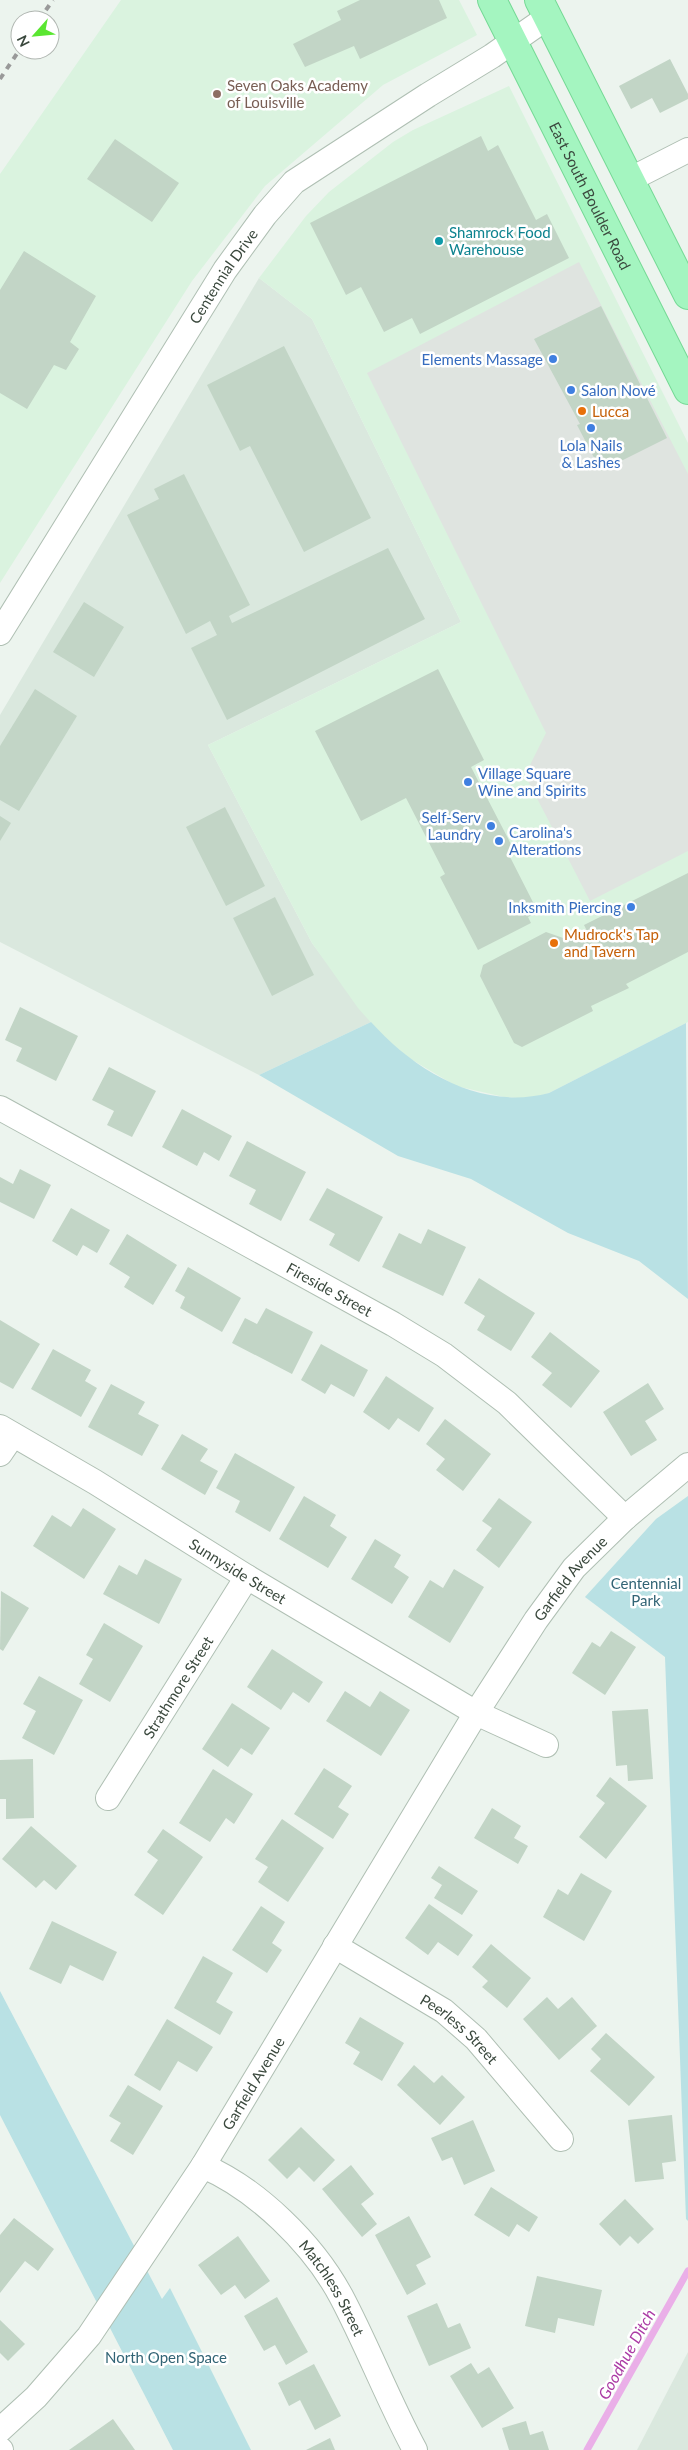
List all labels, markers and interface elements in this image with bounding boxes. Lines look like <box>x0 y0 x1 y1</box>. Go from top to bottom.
north arrow <box>10 10 60 60</box>
text: N <box>13 32 33 50</box>
place label: Seven Oaks Academy of Louisville <box>227 76 368 111</box>
marker: Seven Oaks Academy of Louisville <box>211 88 223 100</box>
street label: East South Boulder Road <box>546 119 635 273</box>
place label: Shamrock Food Warehouse <box>449 223 551 258</box>
street label: Centennial Drive <box>185 225 261 327</box>
marker: Shamrock Food Warehouse <box>433 235 445 247</box>
place label: Elements Massage <box>422 350 543 368</box>
marker: Elements Massage <box>547 353 559 365</box>
place label: Salon Nové <box>581 381 656 399</box>
marker: Salon Nové <box>565 384 577 396</box>
place label: Lucca <box>592 402 629 420</box>
marker: Lucca <box>576 405 588 417</box>
marker: Lola Nails & Lashes <box>585 422 597 434</box>
place label: Lola Nails & Lashes <box>560 436 622 471</box>
place label: Village Square Wine and Spirits <box>478 764 586 799</box>
marker: Village Square Wine and Spirits <box>462 776 474 788</box>
place label: Self-Serv Laundry <box>422 808 481 843</box>
marker: Self-Serv Laundry <box>485 820 497 832</box>
place label: Carolina's Alterations <box>509 823 581 858</box>
marker: Carolina's Alterations <box>493 835 505 847</box>
place label: Inksmith Piercing <box>508 898 621 916</box>
marker: Inksmith Piercing <box>625 901 637 913</box>
place label: Mudrock's Tap and Tavern <box>564 925 659 960</box>
marker: Mudrock's Tap and Tavern <box>548 937 560 949</box>
street label: Fireside Street <box>284 1258 376 1320</box>
street label: Garfield Avenue <box>530 1532 611 1624</box>
street label: Sunnyside Street <box>186 1534 290 1608</box>
park label: Centennial Park <box>611 1574 681 1609</box>
street label: Strathmore Street <box>139 1632 217 1741</box>
street label: Peerless Street <box>417 1990 502 2068</box>
street label: Garfield Avenue <box>218 2033 288 2133</box>
street label: Matchless Street <box>296 2236 369 2339</box>
water label: Goodhue Ditch <box>593 2306 659 2402</box>
park label: North Open Space <box>105 2348 227 2366</box>

